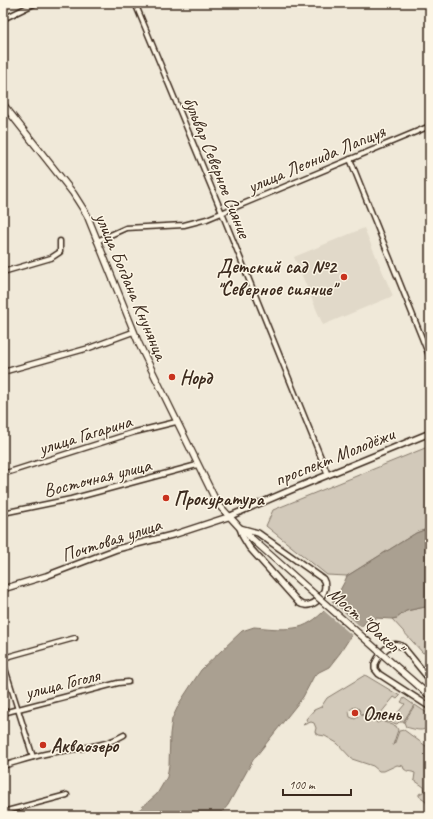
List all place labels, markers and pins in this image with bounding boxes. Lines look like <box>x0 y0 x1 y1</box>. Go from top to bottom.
place label: Детский сад №2 "Северное сияние" <box>217 255 340 301</box>
marker: Детский сад №2 "Северное сияние" <box>339 272 349 282</box>
place label: Норд <box>180 366 214 390</box>
marker: Норд <box>167 372 177 382</box>
place label: Прокуратура <box>174 487 265 511</box>
marker: Прокуратура <box>161 493 171 503</box>
place label: Олень <box>363 702 403 726</box>
marker: Олень <box>350 708 360 718</box>
place label: Акваозеро <box>51 734 119 758</box>
marker: Акваозеро <box>38 740 48 750</box>

